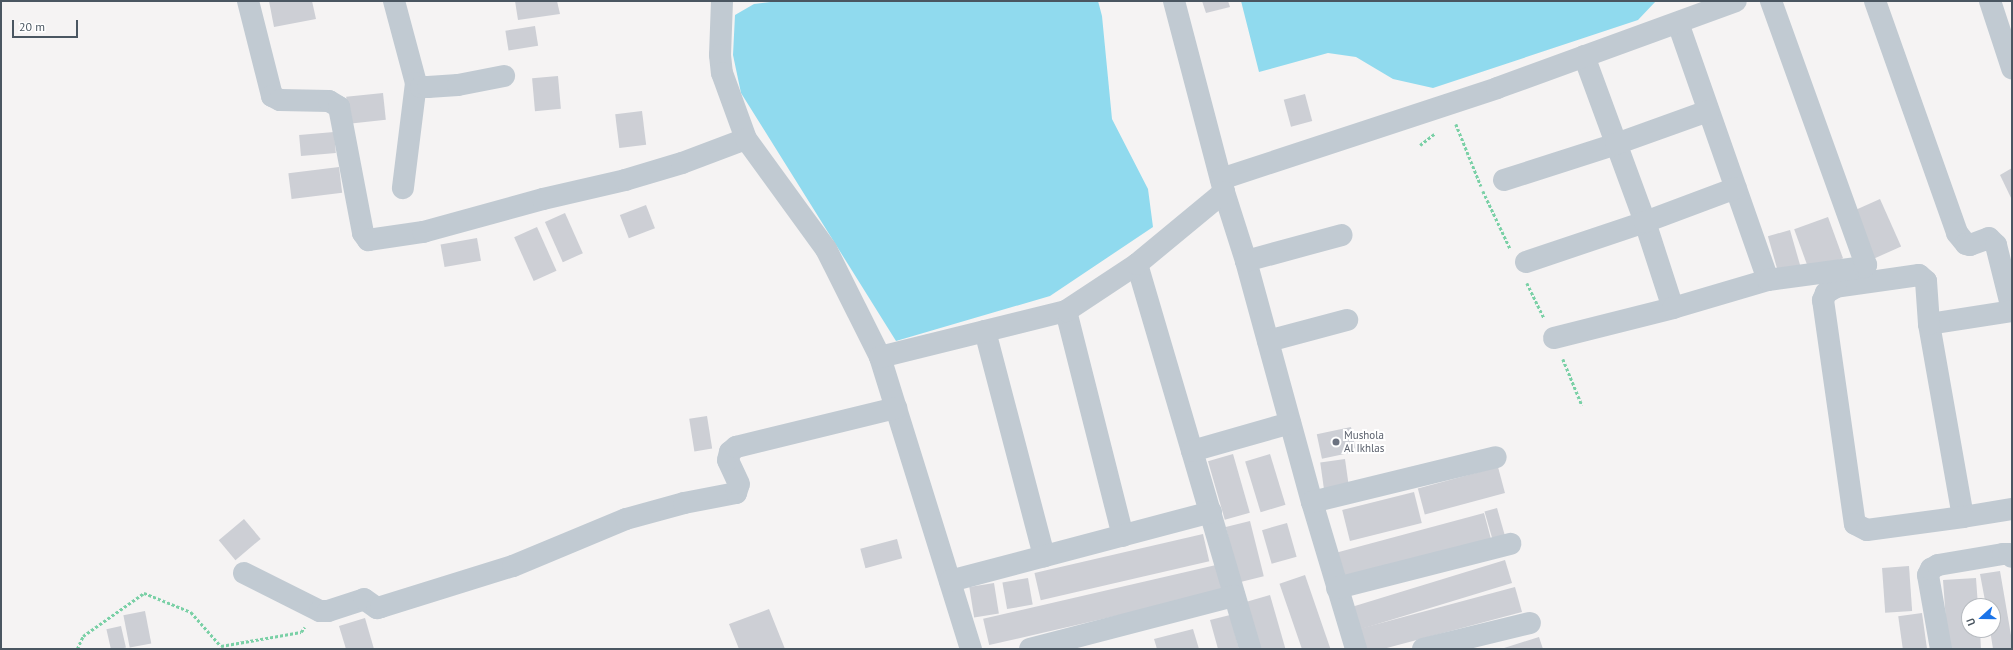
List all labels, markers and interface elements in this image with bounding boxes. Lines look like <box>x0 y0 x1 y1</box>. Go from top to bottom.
scale bar <box>14 12 80 38</box>
text: 20 m <box>19 19 45 34</box>
place label: Mushola Al Ikhlas <box>1344 429 1384 455</box>
marker: Mushola Al Ikhlas <box>1331 437 1341 447</box>
north arrow <box>1961 598 2001 638</box>
text: U <box>1963 616 1979 628</box>

